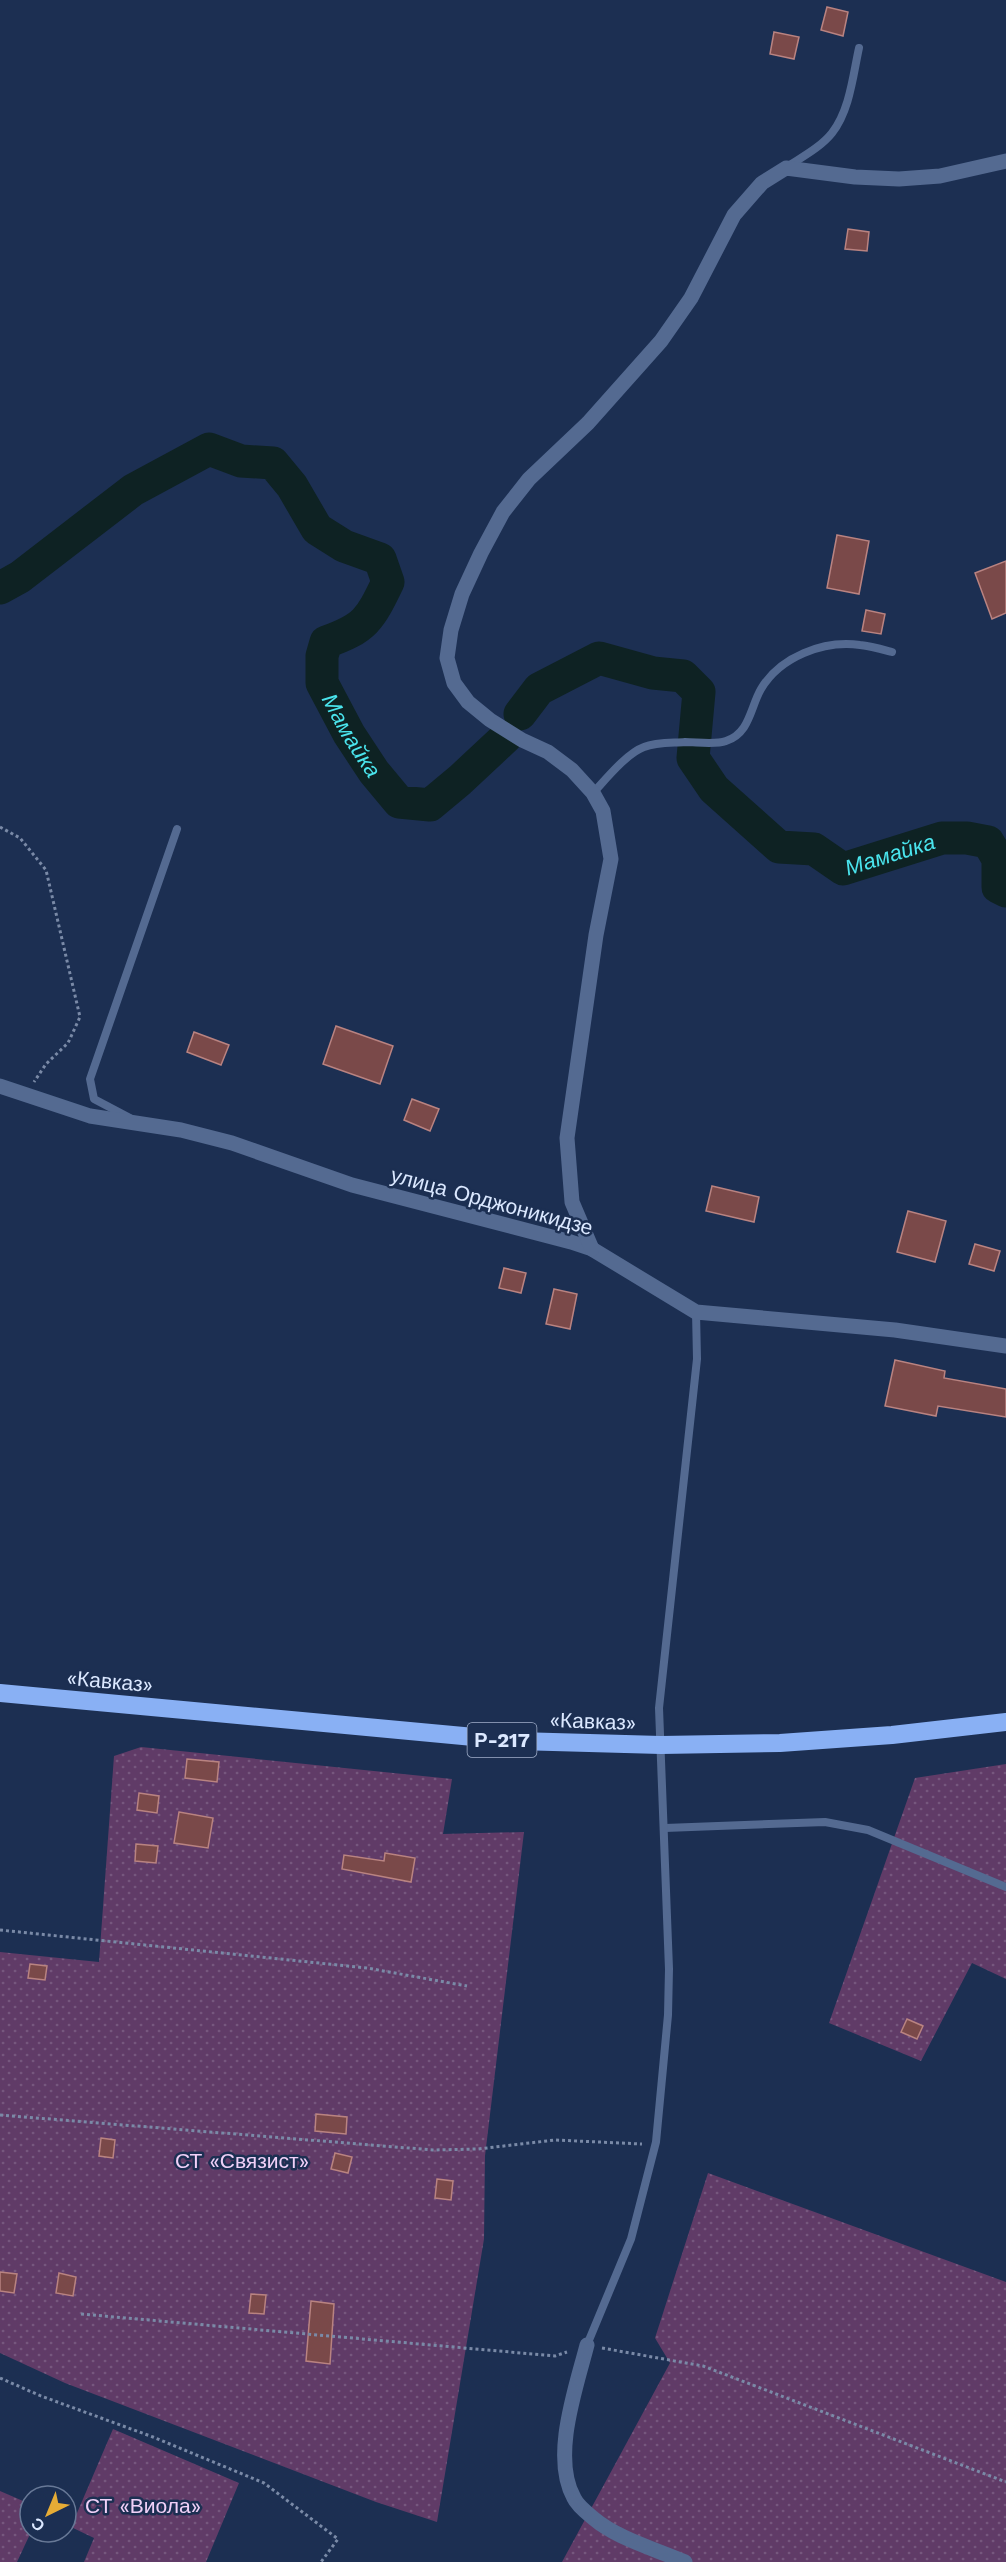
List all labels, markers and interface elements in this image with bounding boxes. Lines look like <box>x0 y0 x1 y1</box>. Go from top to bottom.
water label: Мамайка <box>317 689 386 782</box>
water label: Мамайка <box>842 828 938 880</box>
street label: улица Орджоникидзе <box>388 1162 596 1240</box>
street label: «Кавказ» <box>66 1665 154 1697</box>
street label: «Кавказ» <box>549 1707 637 1735</box>
road number: Р-217 <box>468 1723 536 1757</box>
park label: СТ «Связист» <box>175 2148 309 2173</box>
north arrow <box>18 2484 78 2544</box>
park label: СТ «Виола» <box>85 2493 201 2518</box>
text: С <box>27 2513 49 2535</box>

